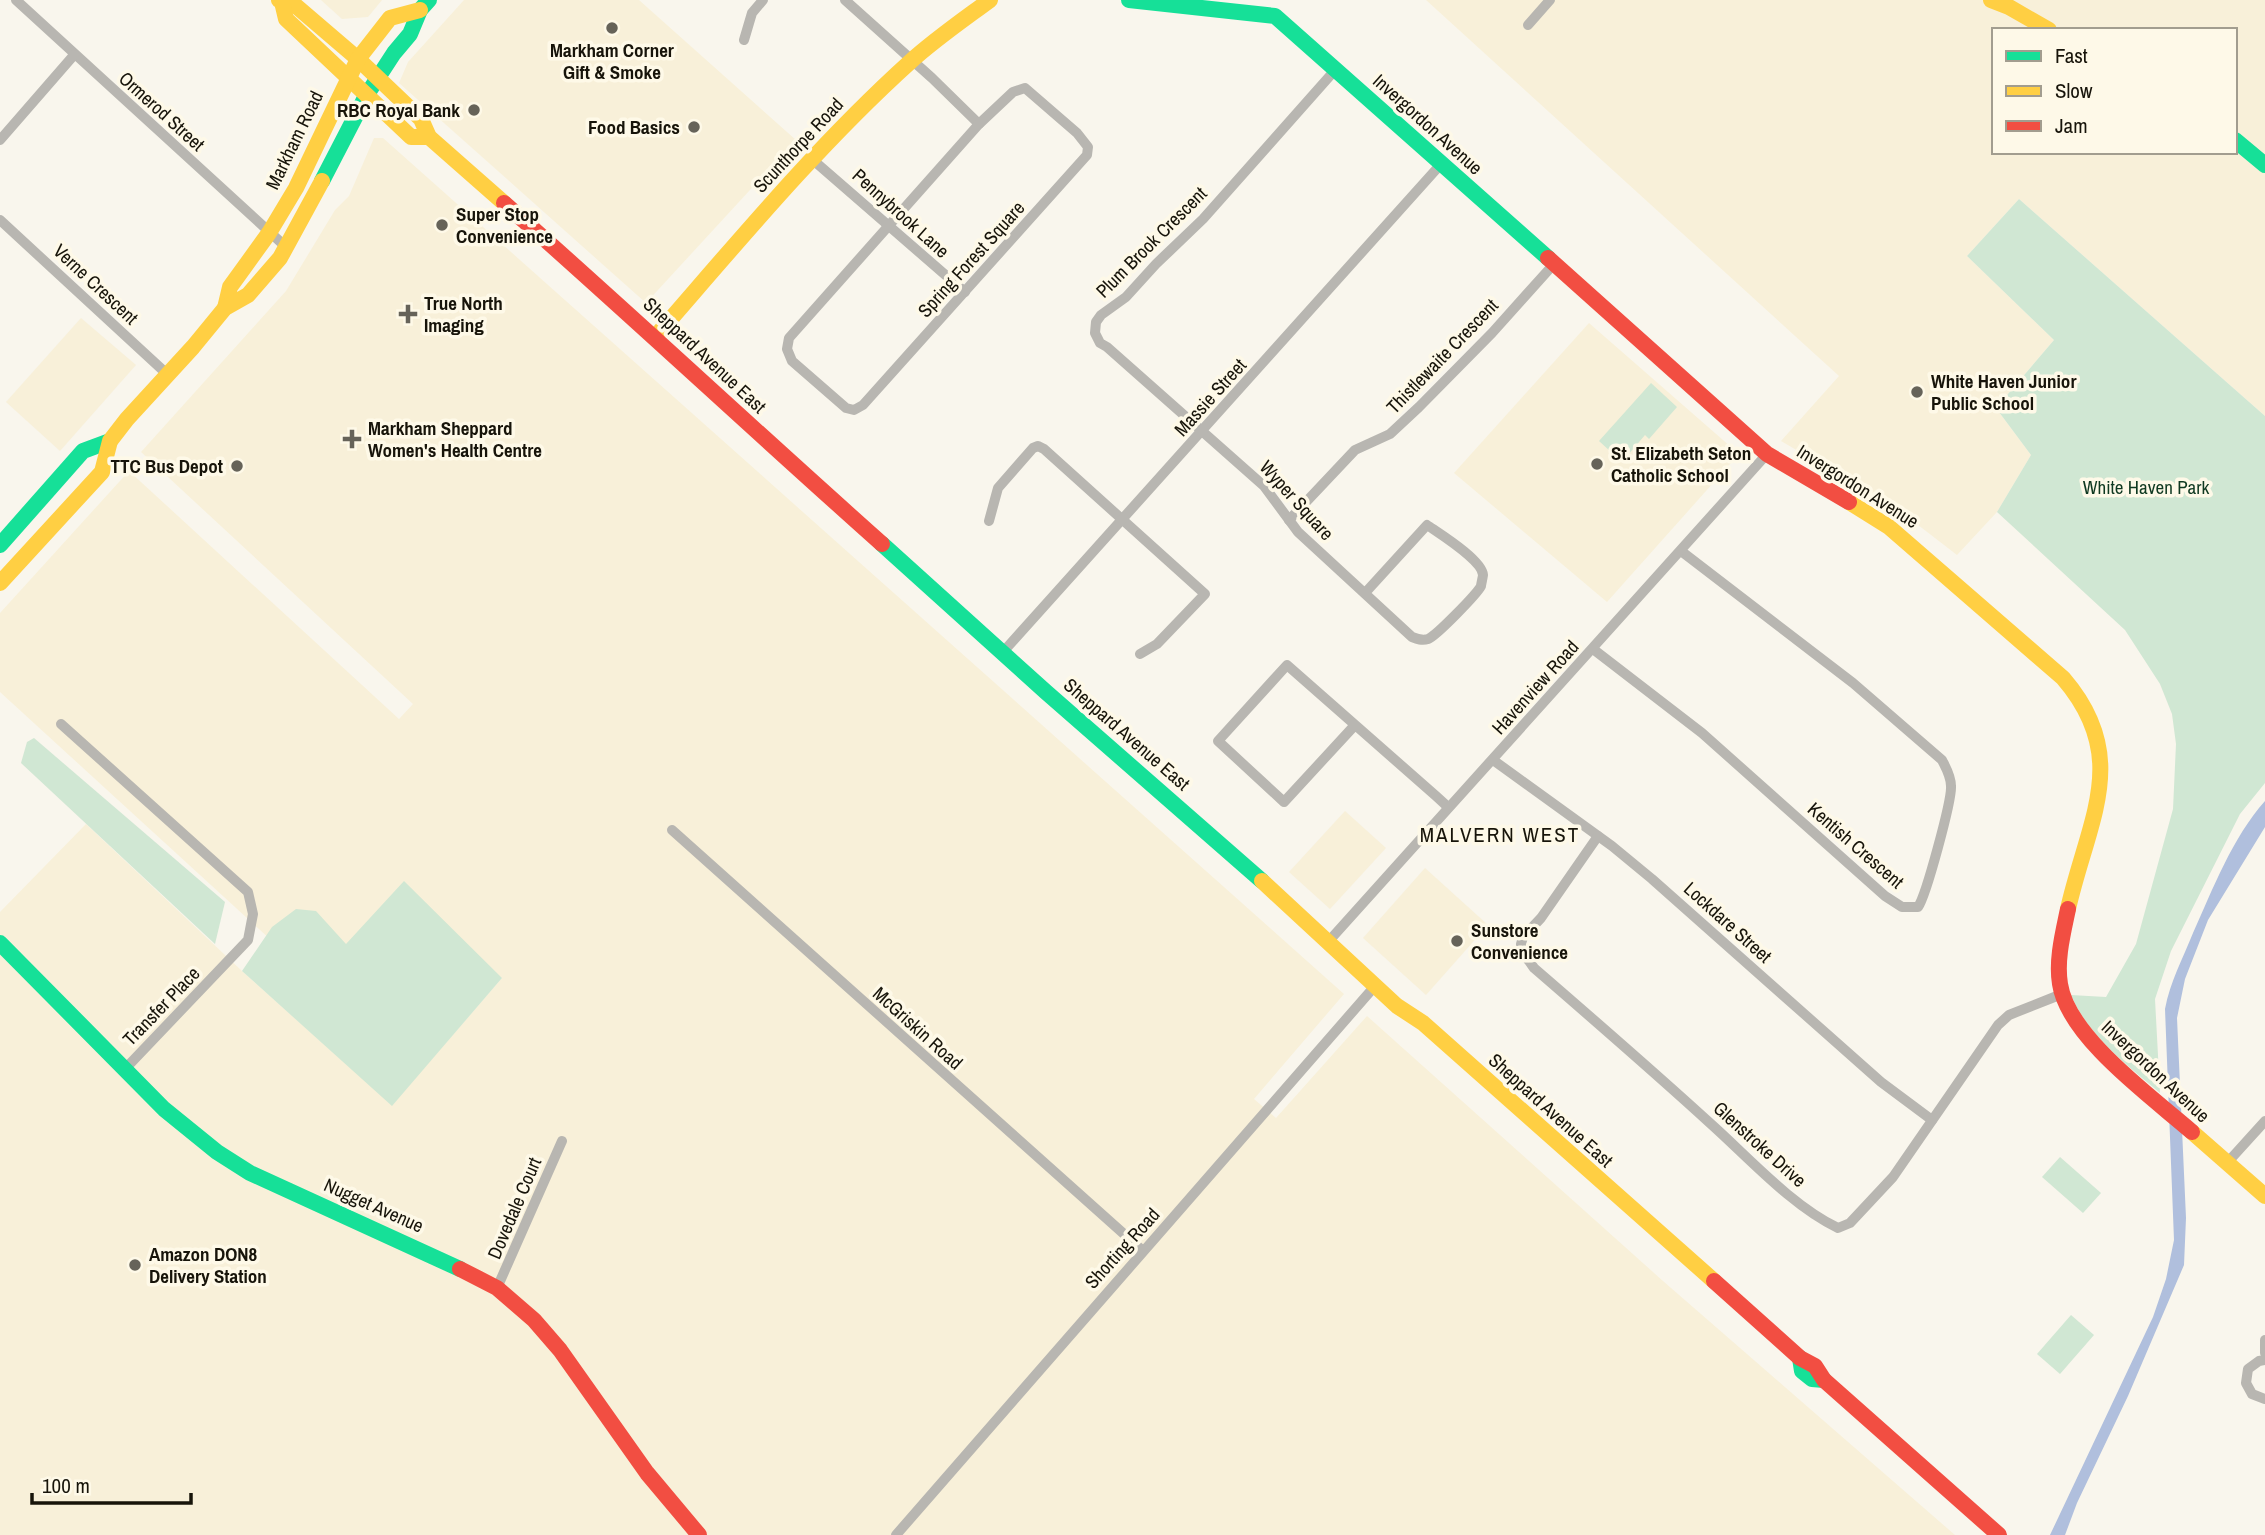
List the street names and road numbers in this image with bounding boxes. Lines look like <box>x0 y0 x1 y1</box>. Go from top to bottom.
street label: Ormerod Street <box>113 65 211 157</box>
street label: Invergordon Avenue <box>1368 68 1488 180</box>
street label: Markham Road <box>259 86 329 194</box>
street label: Scunthorpe Road <box>747 92 849 198</box>
street label: Pennybrook Lane <box>847 162 955 264</box>
street label: Plum Brook Crescent <box>1090 180 1213 303</box>
street label: Spring Forest Square <box>912 195 1030 323</box>
street label: Verne Crescent <box>48 238 145 331</box>
street label: Sheppard Avenue East <box>638 291 773 419</box>
street label: Thistlewaite Crescent <box>1380 292 1504 419</box>
street label: Massie Street <box>1168 352 1252 441</box>
street label: Invergordon Avenue <box>1792 438 1924 534</box>
street label: Wyper Square <box>1254 454 1340 546</box>
street label: Havenview Road <box>1486 634 1584 740</box>
street label: Sheppard Avenue East <box>1058 672 1196 796</box>
street label: Kentish Crescent <box>1802 796 1910 894</box>
street label: Lockdare Street <box>1678 876 1778 969</box>
street label: Transfer Place <box>117 961 205 1051</box>
street label: McGriskin Road <box>867 981 969 1075</box>
street label: Invergordon Avenue <box>2096 1014 2216 1128</box>
street label: Sheppard Avenue East <box>1483 1047 1619 1173</box>
street label: Glenstroke Drive <box>1708 1095 1812 1193</box>
street label: Dovedale Court <box>481 1152 547 1263</box>
street label: Nugget Avenue <box>320 1172 428 1238</box>
street label: Shorting Road <box>1079 1202 1165 1294</box>

